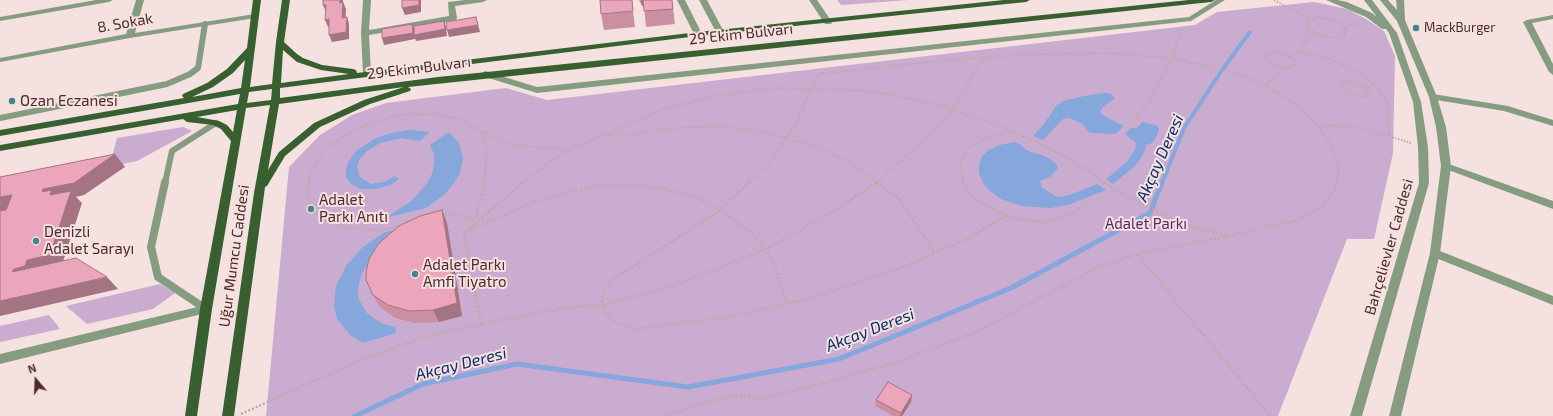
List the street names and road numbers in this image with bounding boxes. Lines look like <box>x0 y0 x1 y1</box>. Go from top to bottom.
street label: 8. Sokak <box>96 9 154 37</box>
street label: 29 Ekim Bulvarı <box>688 20 794 48</box>
street label: 29 Ekim Bulvarı <box>366 53 472 83</box>
street label: Bahçelievler Caddesi <box>1361 177 1417 317</box>
street label: Uğur Mumcu Caddesi <box>215 184 253 328</box>

